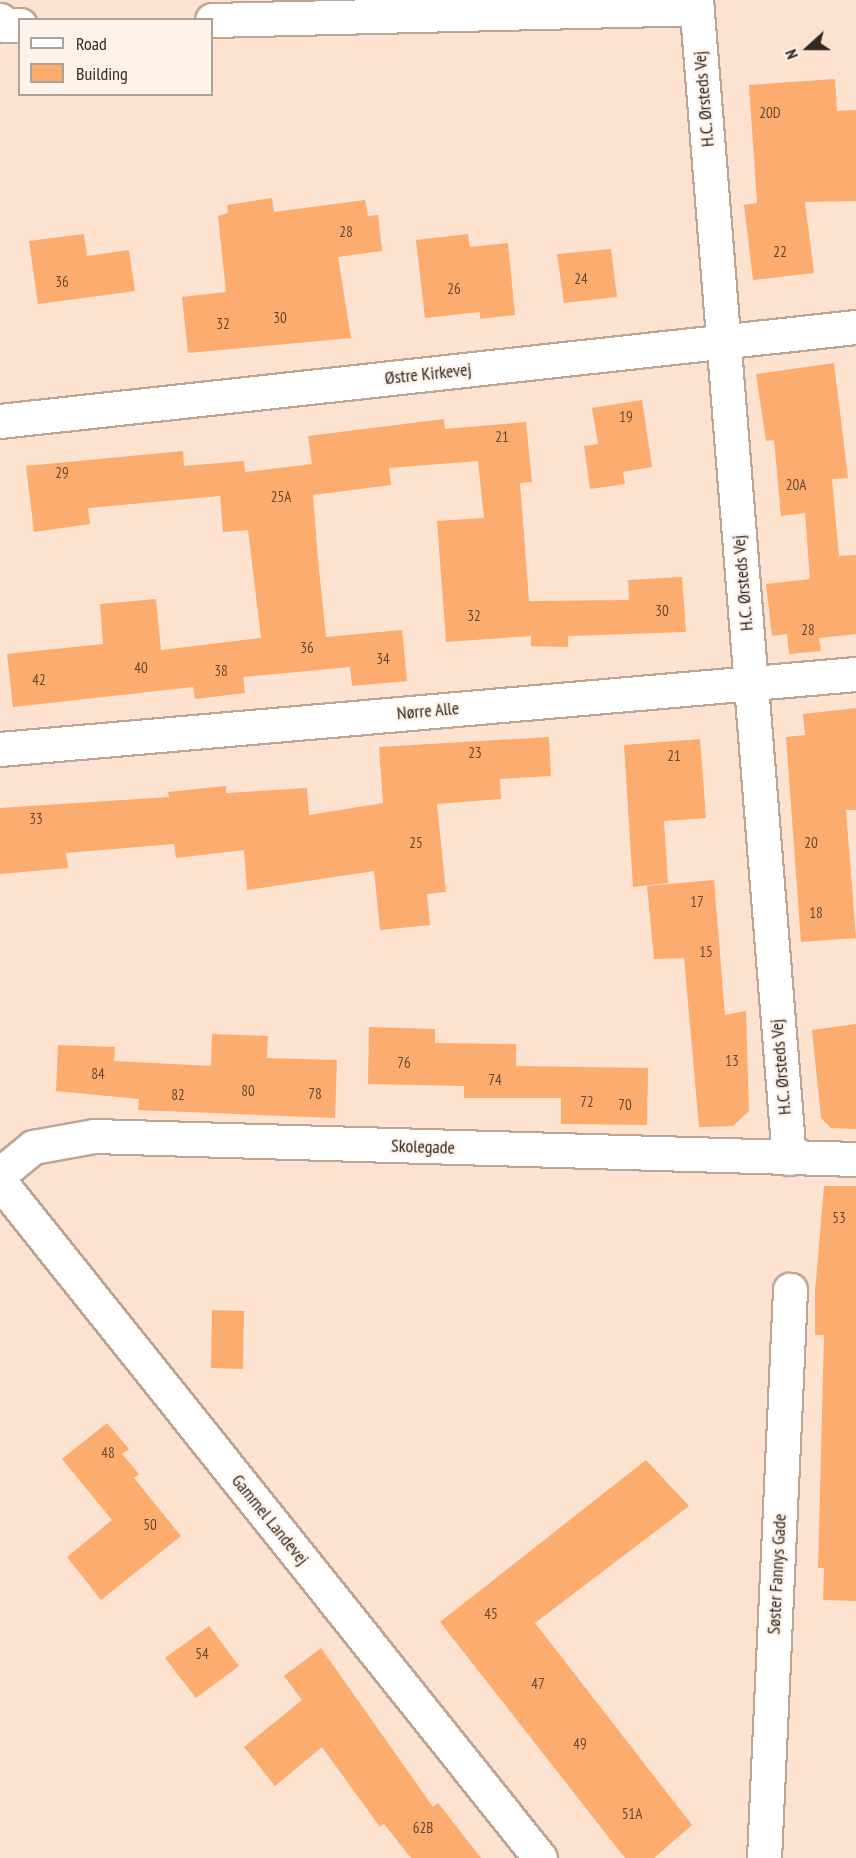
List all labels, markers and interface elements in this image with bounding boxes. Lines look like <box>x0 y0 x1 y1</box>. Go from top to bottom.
legend <box>18 18 213 96</box>
north arrow <box>778 18 838 78</box>
text: Road <box>76 32 107 55</box>
text: N <box>780 47 802 62</box>
street label: H.C. Ørsteds Vej <box>689 49 719 149</box>
text: Building <box>76 62 128 85</box>
house number: 20D <box>759 104 781 122</box>
house number: 28 <box>339 223 353 241</box>
house number: 22 <box>773 243 787 261</box>
house number: 24 <box>574 270 588 288</box>
house number: 36 <box>55 273 69 291</box>
house number: 26 <box>447 280 461 298</box>
house number: 30 <box>273 309 287 327</box>
house number: 32 <box>216 315 230 333</box>
street label: Østre Kirkevej <box>384 359 472 389</box>
house number: 19 <box>619 408 633 426</box>
house number: 21 <box>495 428 509 446</box>
house number: 29 <box>55 464 69 482</box>
house number: 20A <box>786 476 806 494</box>
house number: 25A <box>271 488 291 506</box>
street label: H.C. Ørsteds Vej <box>728 533 758 633</box>
house number: 30 <box>655 602 669 620</box>
house number: 32 <box>467 607 481 625</box>
house number: 28 <box>801 621 815 639</box>
house number: 36 <box>300 639 314 657</box>
house number: 34 <box>376 650 390 668</box>
house number: 40 <box>134 659 148 677</box>
house number: 38 <box>214 662 228 680</box>
house number: 42 <box>32 671 46 689</box>
street label: Nørre Alle <box>396 697 460 725</box>
house number: 23 <box>468 744 482 762</box>
house number: 21 <box>667 747 681 765</box>
house number: 33 <box>29 810 43 828</box>
house number: 25 <box>409 834 423 852</box>
house number: 20 <box>804 834 818 852</box>
house number: 17 <box>690 893 704 911</box>
house number: 18 <box>809 904 823 922</box>
house number: 15 <box>699 943 713 961</box>
street label: H.C. Ørsteds Vej <box>766 1017 796 1117</box>
house number: 13 <box>725 1052 739 1070</box>
house number: 76 <box>397 1054 411 1072</box>
house number: 84 <box>91 1065 105 1083</box>
house number: 74 <box>488 1071 502 1089</box>
house number: 80 <box>241 1082 255 1100</box>
house number: 78 <box>308 1085 322 1103</box>
house number: 82 <box>171 1086 185 1104</box>
house number: 72 <box>580 1093 594 1111</box>
house number: 70 <box>618 1096 632 1114</box>
street label: Skolegade <box>391 1135 455 1159</box>
house number: 53 <box>832 1209 846 1227</box>
house number: 48 <box>101 1444 115 1462</box>
street label: Gammel Landevej <box>227 1470 313 1570</box>
street label: Søster Fannys Gade <box>763 1513 791 1635</box>
house number: 50 <box>143 1516 157 1534</box>
house number: 45 <box>484 1605 498 1623</box>
house number: 54 <box>195 1645 209 1663</box>
house number: 47 <box>531 1675 545 1693</box>
house number: 49 <box>573 1735 587 1753</box>
house number: 51A <box>622 1805 642 1823</box>
house number: 62B <box>413 1819 433 1837</box>

